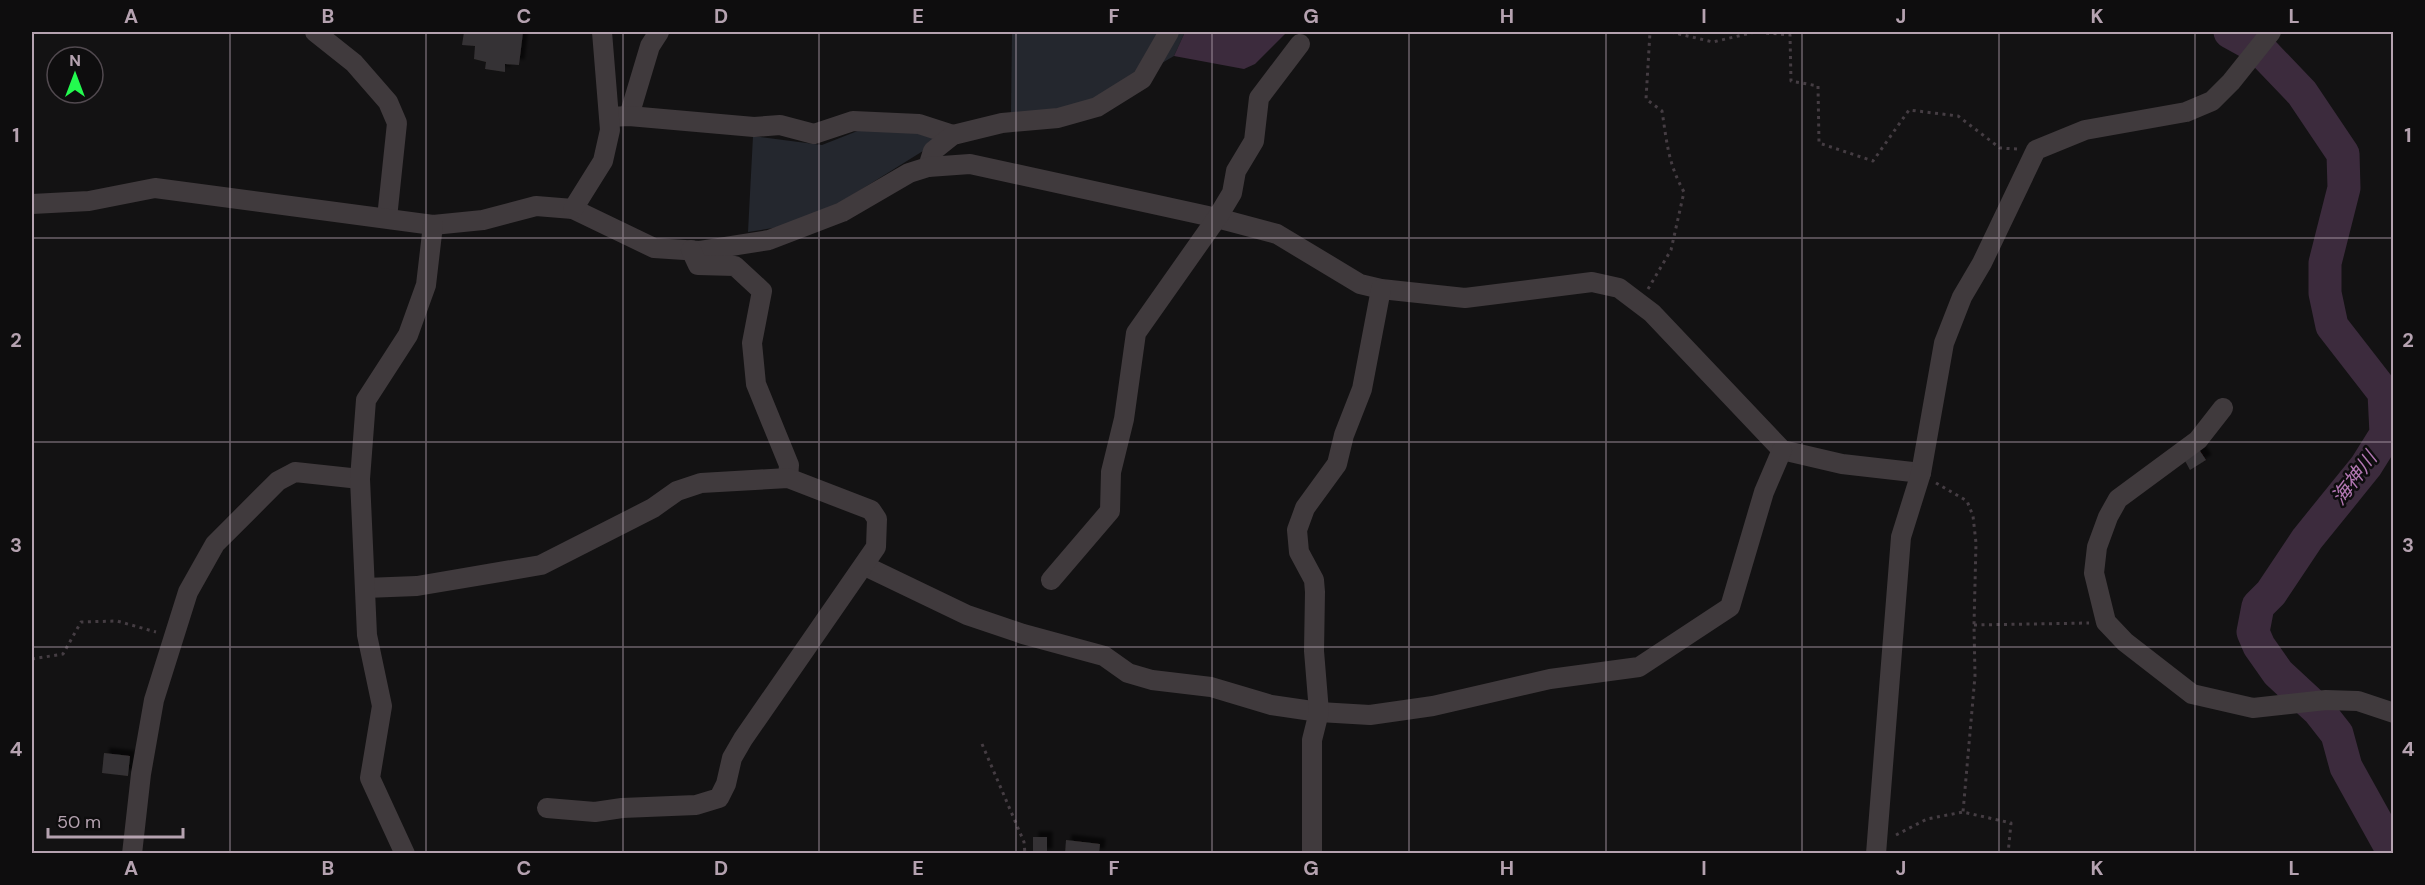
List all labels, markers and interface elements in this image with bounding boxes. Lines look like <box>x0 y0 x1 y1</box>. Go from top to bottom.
text: A <box>124 3 138 29</box>
text: B <box>322 3 334 29</box>
text: C <box>517 3 531 29</box>
text: D <box>714 3 728 29</box>
text: E <box>912 3 924 29</box>
text: F <box>1108 3 1120 29</box>
text: G <box>1303 3 1319 29</box>
text: H <box>1500 3 1514 29</box>
text: I <box>1701 3 1707 29</box>
text: J <box>1896 3 1906 29</box>
text: K <box>2090 3 2104 29</box>
text: L <box>2288 3 2300 29</box>
north arrow <box>45 45 105 105</box>
text: N <box>69 50 81 71</box>
text: 1 <box>12 122 20 148</box>
text: 1 <box>2404 122 2412 148</box>
text: 2 <box>10 327 22 353</box>
text: 2 <box>2402 327 2414 353</box>
water label: 海神川 <box>2326 445 2384 510</box>
text: 3 <box>10 532 22 558</box>
text: 3 <box>2402 532 2414 558</box>
text: 4 <box>10 736 23 762</box>
text: 4 <box>2402 736 2415 762</box>
scale bar <box>48 801 183 839</box>
text: 50 m <box>57 810 101 834</box>
text: A <box>124 855 138 881</box>
text: B <box>322 855 334 881</box>
text: C <box>517 855 531 881</box>
text: D <box>714 855 728 881</box>
text: E <box>912 855 924 881</box>
text: F <box>1108 855 1120 881</box>
text: G <box>1303 855 1319 881</box>
text: H <box>1500 855 1514 881</box>
text: I <box>1701 855 1707 881</box>
text: J <box>1896 855 1906 881</box>
text: K <box>2090 855 2104 881</box>
text: L <box>2288 855 2300 881</box>

